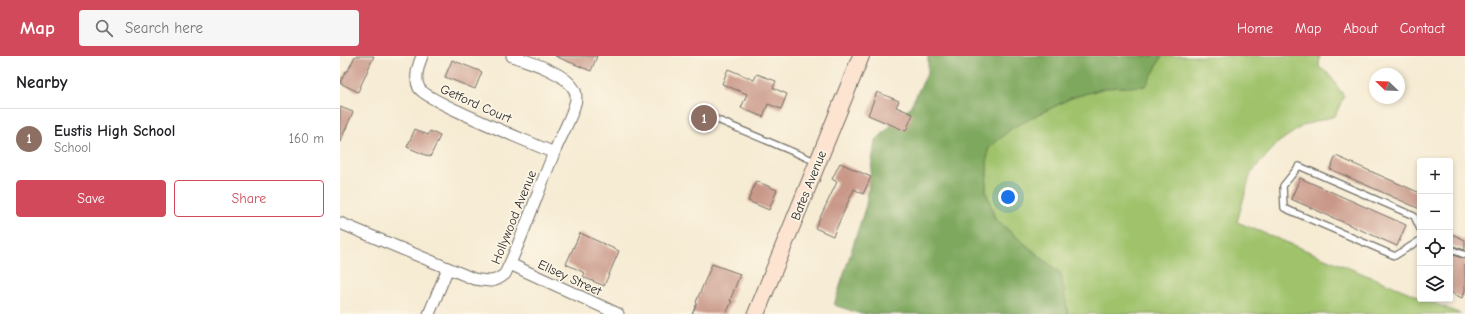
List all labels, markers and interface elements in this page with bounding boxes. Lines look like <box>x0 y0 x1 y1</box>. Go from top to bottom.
search box <box>79 10 359 46</box>
text: Map <box>20 17 55 39</box>
icon: search <box>93 17 115 39</box>
text: Search here <box>125 19 203 37</box>
text: Home <box>1237 20 1273 37</box>
text: Map <box>1295 20 1321 37</box>
text: About <box>1343 20 1378 37</box>
text: Contact <box>1400 20 1445 37</box>
north arrow <box>1369 68 1405 104</box>
text: Nearby <box>16 73 67 92</box>
street label: Getford Court <box>438 81 515 126</box>
pin: 1 <box>691 103 717 133</box>
text: Eustis High School <box>54 122 175 140</box>
text: 1 <box>26 131 32 146</box>
text: 160 m <box>289 131 324 146</box>
text: School <box>54 140 91 155</box>
street label: Bates Avenue <box>788 148 829 222</box>
map controls <box>1417 158 1453 302</box>
button: + <box>1417 158 1453 194</box>
street label: Hollywood Avenue <box>488 168 539 266</box>
button: Save <box>16 180 166 217</box>
button: Share <box>174 180 324 217</box>
your location <box>998 187 1018 207</box>
button: − <box>1417 194 1453 230</box>
button: locate <box>1417 230 1453 266</box>
street label: Ellsey Street <box>536 256 605 299</box>
button: layers <box>1417 266 1453 302</box>

